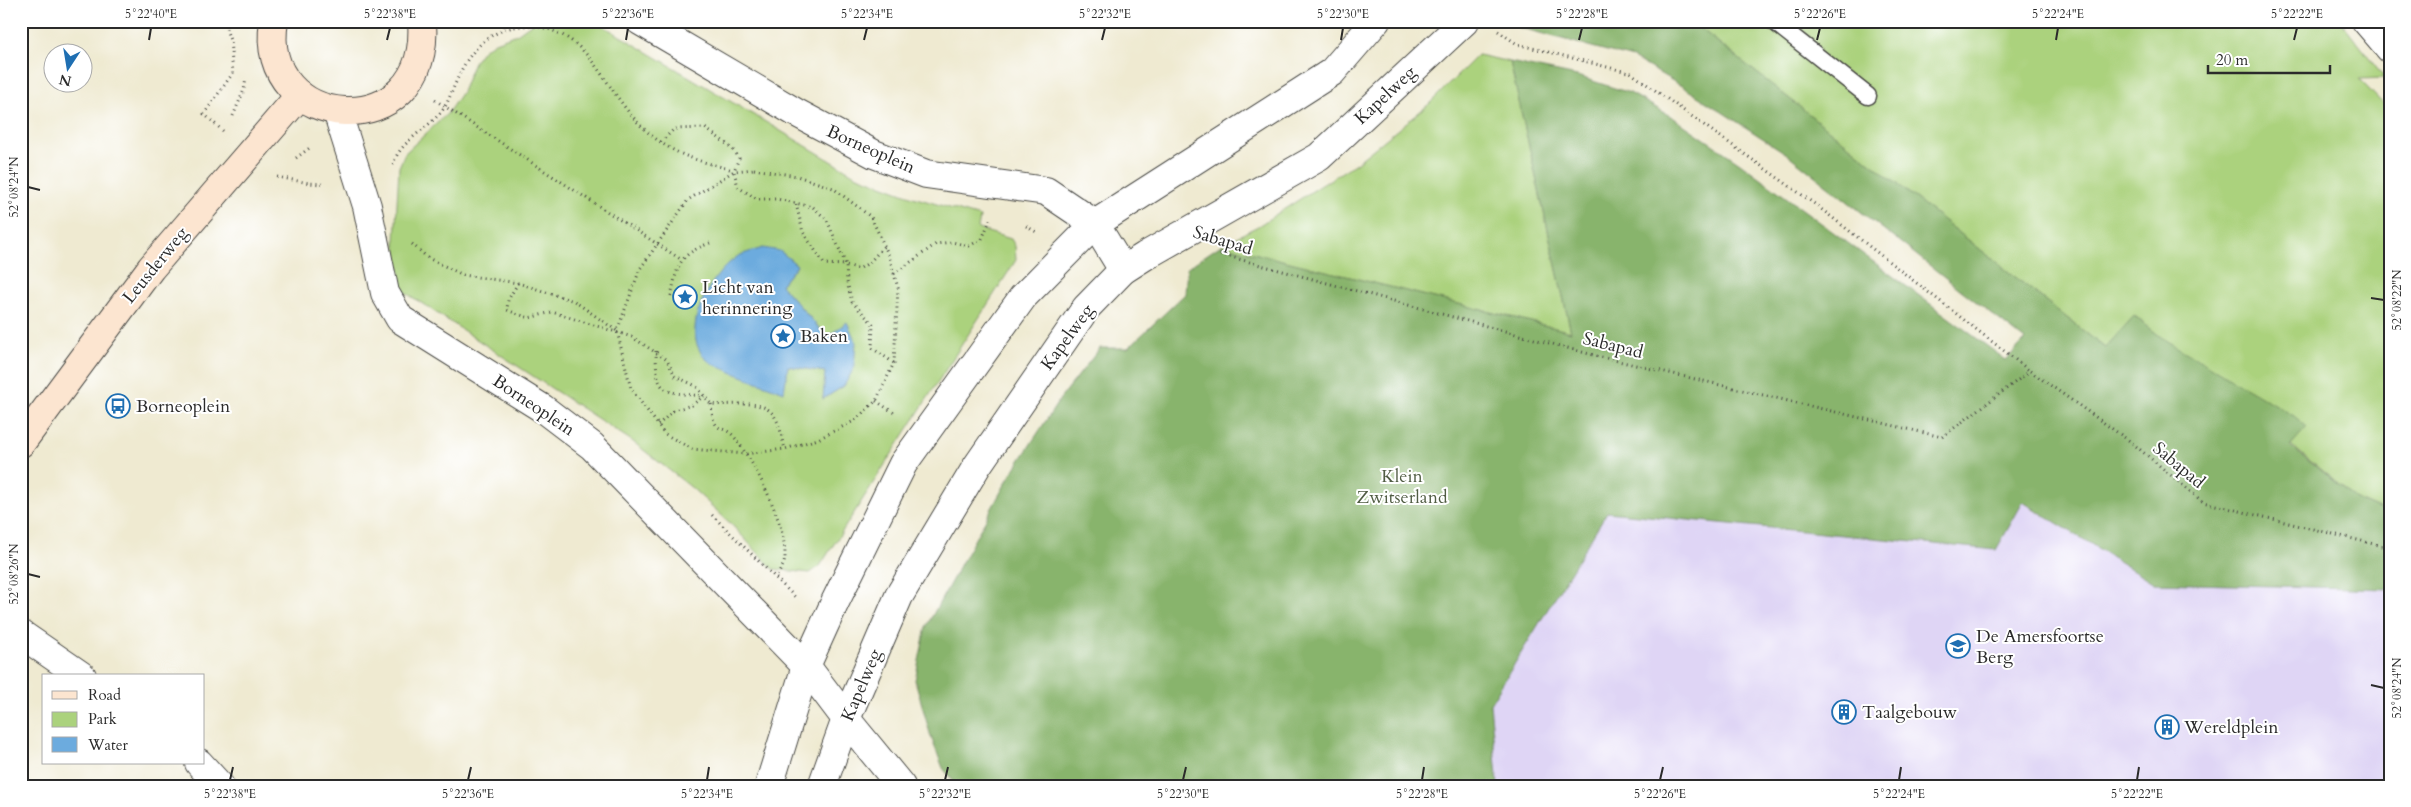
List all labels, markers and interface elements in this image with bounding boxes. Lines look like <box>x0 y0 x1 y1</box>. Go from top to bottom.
text: 5°22'40"E <box>125 6 177 22</box>
text: 5°22'38"E <box>364 6 416 22</box>
text: 5°22'36"E <box>602 6 654 22</box>
text: 5°22'34"E <box>841 6 893 22</box>
text: 5°22'32"E <box>1079 6 1131 22</box>
text: 5°22'30"E <box>1317 6 1369 22</box>
text: 5°22'28"E <box>1556 6 1608 22</box>
text: 5°22'26"E <box>1794 6 1846 22</box>
text: 5°22'24"E <box>2032 6 2084 22</box>
text: 5°22'22"E <box>2271 6 2323 22</box>
north arrow <box>42 42 92 92</box>
scale bar <box>2208 42 2331 74</box>
text: 20 m <box>2216 50 2248 70</box>
street label: Kapelweg <box>1349 60 1422 130</box>
text: N <box>57 70 73 91</box>
street label: Borneoplein <box>823 119 920 180</box>
text: 52°08'24"N <box>6 156 22 217</box>
street label: Sabapad <box>1190 220 1256 261</box>
street label: Leusderweg <box>117 221 195 309</box>
text: 52°08'22"N <box>2389 269 2405 330</box>
place label: Licht van herinnering <box>702 275 793 321</box>
place icon: Licht van herinnering <box>672 284 698 310</box>
street label: Kapelweg <box>1035 298 1100 375</box>
place icon: Baken <box>770 323 796 349</box>
place label: Baken <box>800 324 849 349</box>
street label: Sabapad <box>1580 326 1646 365</box>
street label: Borneoplein <box>488 369 580 443</box>
bus stop icon: Borneoplein <box>105 393 131 419</box>
place label: Borneoplein <box>136 394 231 419</box>
street label: Sabapad <box>2147 436 2210 495</box>
park label: Klein Zwitserland <box>1357 464 1448 510</box>
text: 52°08'26"N <box>6 543 22 604</box>
place label: De Amersfoortse Berg <box>1976 624 2104 670</box>
school or university icon: De Amersfoortse Berg <box>1945 633 1971 659</box>
street label: Kapelweg <box>835 644 888 725</box>
text: 52°08'24"N <box>2389 657 2405 718</box>
legend <box>42 674 205 764</box>
text: Road <box>88 685 121 705</box>
building icon: Taalgebouw <box>1831 699 1857 725</box>
place label: Taalgebouw <box>1862 700 1958 725</box>
text: Park <box>88 709 117 729</box>
building icon: Wereldplein <box>2154 714 2180 740</box>
place label: Wereldplein <box>2183 715 2279 740</box>
text: Water <box>87 735 129 755</box>
text: 5°22'38"E <box>204 786 256 802</box>
text: 5°22'36"E <box>442 786 494 802</box>
text: 5°22'34"E <box>681 786 733 802</box>
text: 5°22'32"E <box>919 786 971 802</box>
text: 5°22'30"E <box>1157 786 1209 802</box>
text: 5°22'28"E <box>1396 786 1448 802</box>
text: 5°22'26"E <box>1634 786 1686 802</box>
text: 5°22'24"E <box>1873 786 1925 802</box>
text: 5°22'22"E <box>2111 786 2163 802</box>

